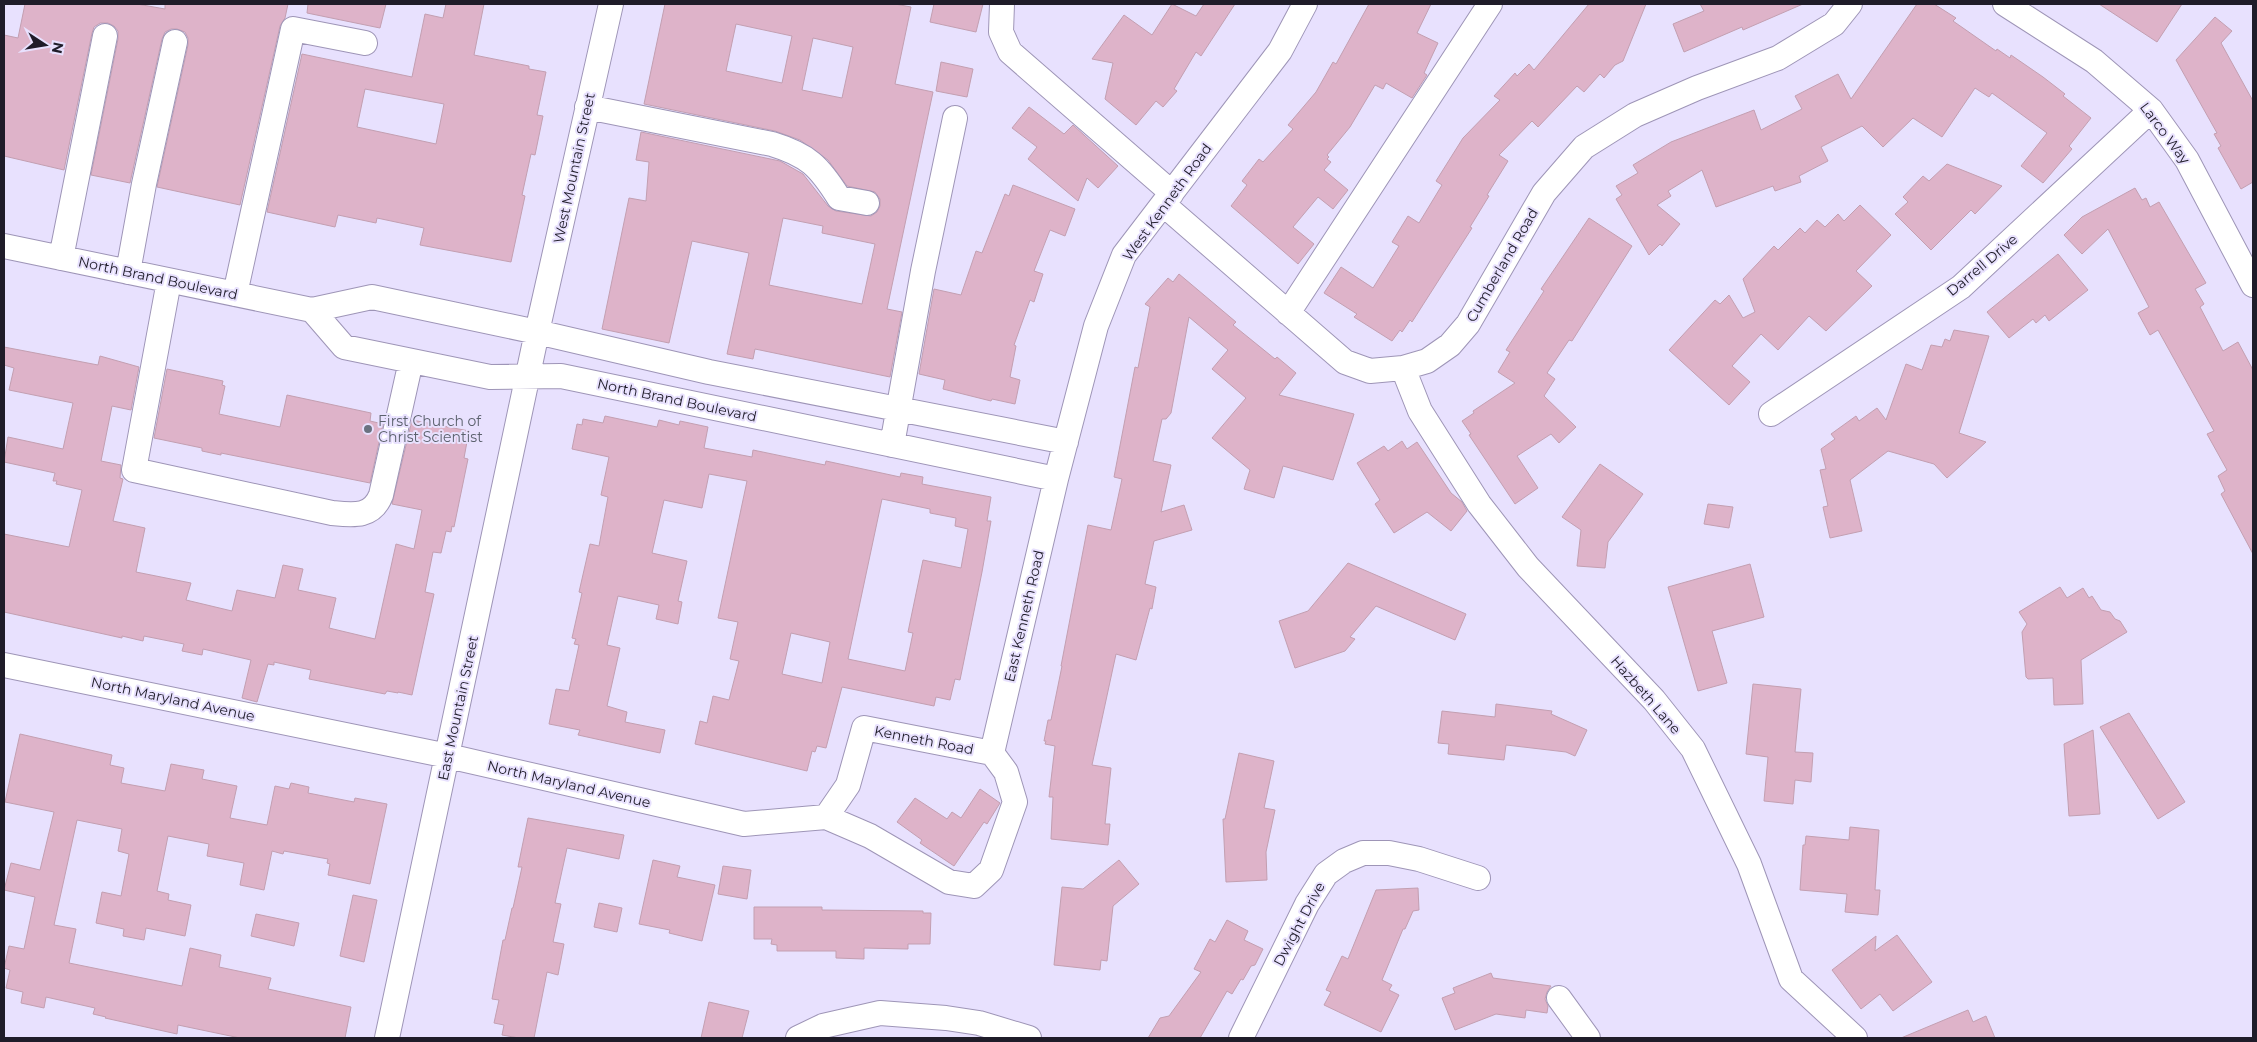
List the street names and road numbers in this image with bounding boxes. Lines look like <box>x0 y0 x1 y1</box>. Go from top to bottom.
street label: West Mountain Street <box>549 91 599 245</box>
street label: Larco Way <box>2136 99 2194 168</box>
street label: West Kenneth Road <box>1118 140 1216 264</box>
street label: Cumberland Road <box>1462 205 1542 325</box>
street label: Darrell Drive <box>1943 230 2021 300</box>
street label: North Brand Boulevard <box>77 252 239 304</box>
street label: North Brand Boulevard <box>596 374 758 426</box>
street label: East Kenneth Road <box>1000 548 1048 684</box>
street label: East Mountain Street <box>434 634 482 782</box>
street label: Hazbeth Lane <box>1607 652 1685 738</box>
street label: North Maryland Avenue <box>89 673 257 725</box>
street label: Kenneth Road <box>873 722 975 758</box>
street label: North Maryland Avenue <box>486 756 652 812</box>
street label: Dwight Drive <box>1269 879 1329 969</box>

